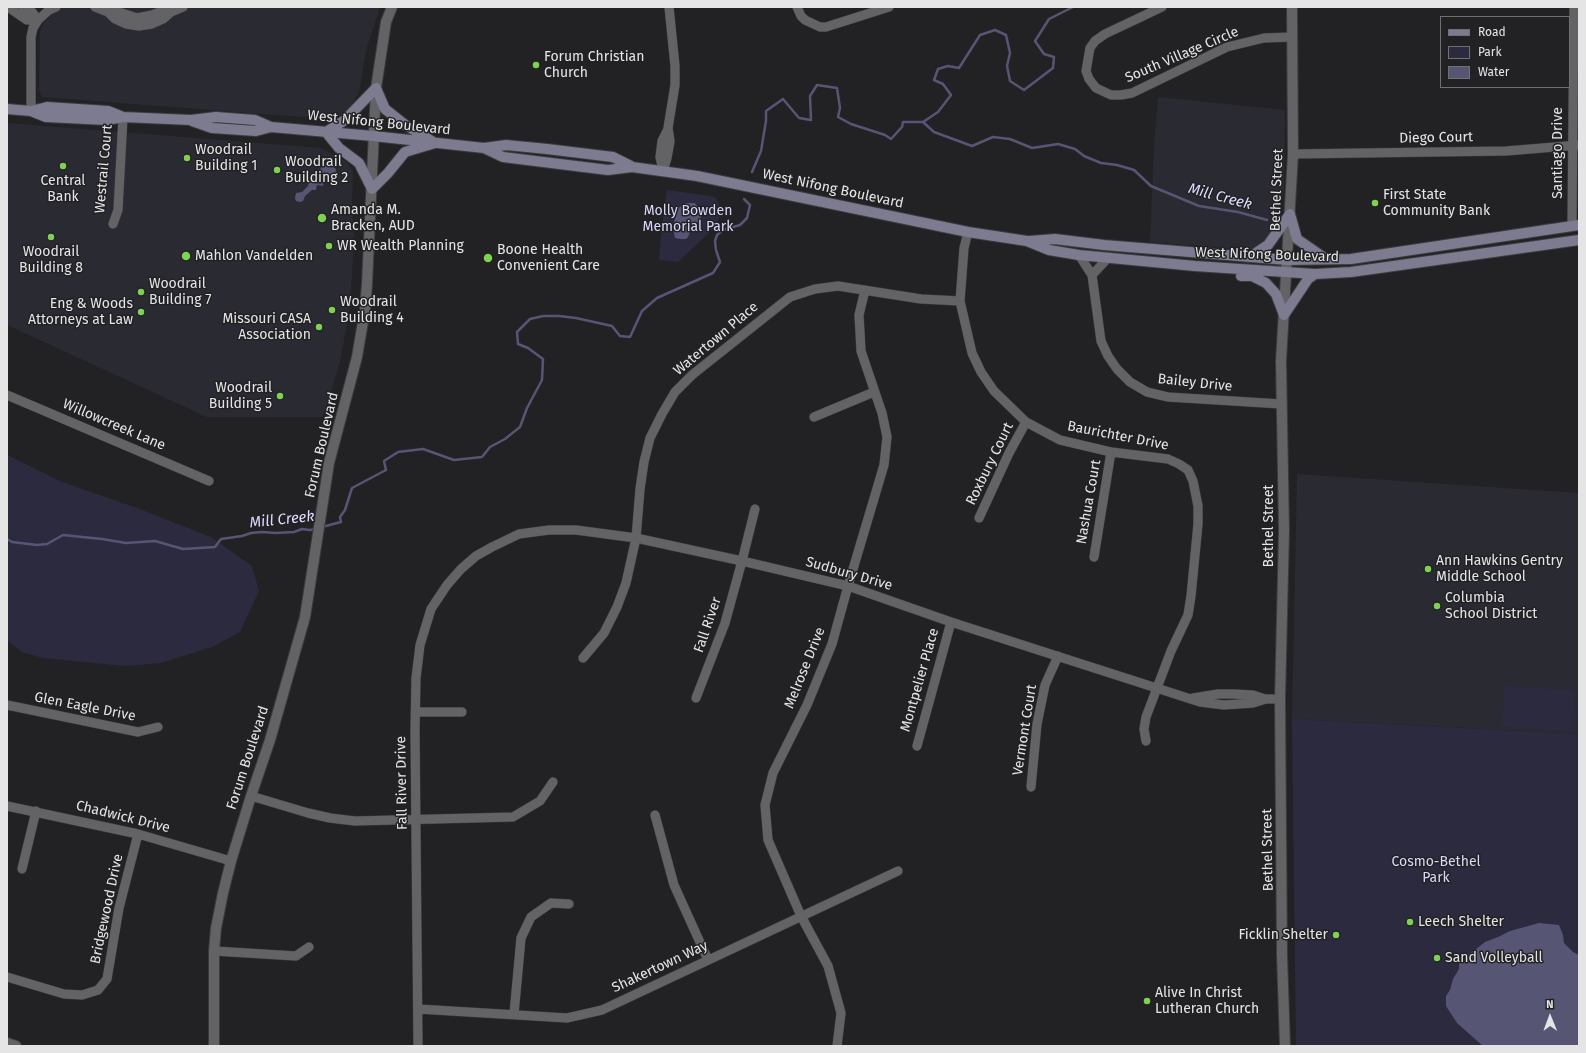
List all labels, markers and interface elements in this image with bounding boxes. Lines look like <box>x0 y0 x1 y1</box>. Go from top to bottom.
legend <box>1440 16 1570 88</box>
street label: South Village Circle <box>1123 23 1241 87</box>
text: Road <box>1478 25 1506 39</box>
text: Park <box>1478 45 1502 59</box>
place label: Forum Christian Church <box>544 49 644 82</box>
marker: Forum Christian Church <box>531 60 541 70</box>
text: Water <box>1478 65 1509 79</box>
street label: West Nifong Boulevard <box>307 107 451 139</box>
street label: Santiago Drive <box>1550 107 1566 199</box>
street label: Westrail Court <box>92 124 116 214</box>
street label: Diego Court <box>1399 129 1473 147</box>
place label: Woodrail Building 1 <box>195 142 257 174</box>
street label: Bethel Street <box>1267 148 1287 232</box>
marker: Woodrail Building 1 <box>182 153 192 163</box>
place label: Woodrail Building 2 <box>285 154 348 186</box>
marker: Central Bank <box>58 161 68 171</box>
marker: Woodrail Building 2 <box>272 165 282 175</box>
street label: West Nifong Boulevard <box>761 166 905 212</box>
place label: Central Bank <box>41 173 85 206</box>
water label: Mill Creek <box>1186 180 1254 214</box>
place label: First State Community Bank <box>1383 187 1490 220</box>
marker: First State Community Bank <box>1370 198 1380 208</box>
place label: Amanda M. Bracken, AUD <box>331 202 415 234</box>
park label: Molly Bowden Memorial Park <box>643 203 733 236</box>
marker: Amanda M. Bracken, AUD <box>316 212 328 224</box>
marker: Woodrail Building 8 <box>46 232 56 242</box>
place label: WR Wealth Planning <box>337 238 464 254</box>
marker: WR Wealth Planning <box>324 241 334 251</box>
place label: Boone Health Convenient Care <box>497 242 600 274</box>
place label: Woodrail Building 8 <box>19 244 83 276</box>
street label: West Nifong Boulevard <box>1195 244 1339 266</box>
place label: Mahlon Vandelden <box>195 248 313 264</box>
marker: Mahlon Vandelden <box>180 250 192 262</box>
marker: Boone Health Convenient Care <box>482 252 494 264</box>
place label: Woodrail Building 7 <box>149 276 211 308</box>
marker: Woodrail Building 7 <box>136 287 146 297</box>
place label: Woodrail Building 4 <box>340 294 404 326</box>
place label: Eng & Woods Attorneys at Law <box>28 296 133 328</box>
street label: Watertown Place <box>670 299 762 379</box>
marker: Woodrail Building 4 <box>327 305 337 315</box>
marker: Eng & Woods Attorneys at Law <box>136 307 146 317</box>
place label: Missouri CASA Association <box>222 311 311 344</box>
marker: Missouri CASA Association <box>314 322 324 332</box>
street label: Bailey Drive <box>1157 371 1233 395</box>
place label: Woodrail Building 5 <box>209 380 272 412</box>
marker: Woodrail Building 5 <box>275 391 285 401</box>
street label: Forum Boulevard <box>302 391 342 499</box>
street label: Willowcreek Lane <box>60 396 168 454</box>
street label: Baurichter Drive <box>1066 418 1170 454</box>
street label: Roxbury Court <box>963 420 1017 508</box>
street label: Nashua Court <box>1073 458 1105 546</box>
street label: Bethel Street <box>1261 485 1277 567</box>
water label: Mill Creek <box>249 508 315 532</box>
place label: Ann Hawkins Gentry Middle School <box>1436 553 1563 586</box>
street label: Sudbury Drive <box>804 554 894 594</box>
marker: Ann Hawkins Gentry Middle School <box>1423 564 1433 574</box>
place label: Columbia School District <box>1445 590 1537 622</box>
street label: Fall River <box>691 595 725 655</box>
marker: Columbia School District <box>1432 601 1442 611</box>
street label: Melrose Drive <box>781 625 829 711</box>
street label: Montpelier Place <box>897 626 943 734</box>
street label: Vermont Court <box>1010 683 1040 777</box>
street label: Glen Eagle Drive <box>33 689 137 725</box>
street label: Forum Boulevard <box>223 704 273 812</box>
street label: Fall River Drive <box>393 736 411 830</box>
street label: Chadwick Drive <box>74 797 172 837</box>
street label: Bethel Street <box>1259 808 1277 892</box>
street label: Bridgewood Drive <box>87 852 127 966</box>
park label: Cosmo-Bethel Park <box>1391 854 1481 886</box>
place label: Leech Shelter <box>1418 914 1504 930</box>
marker: Leech Shelter <box>1405 917 1415 927</box>
place label: Ficklin Shelter <box>1238 927 1328 943</box>
marker: Ficklin Shelter <box>1331 930 1341 940</box>
street label: Shakertown Way <box>609 937 711 997</box>
place label: Sand Volleyball <box>1445 950 1543 966</box>
marker: Sand Volleyball <box>1432 953 1442 963</box>
place label: Alive In Christ Lutheran Church <box>1155 985 1259 1018</box>
marker: Alive In Christ Lutheran Church <box>1142 996 1152 1006</box>
north arrow <box>1530 997 1570 1037</box>
text: N <box>1546 998 1554 1011</box>

